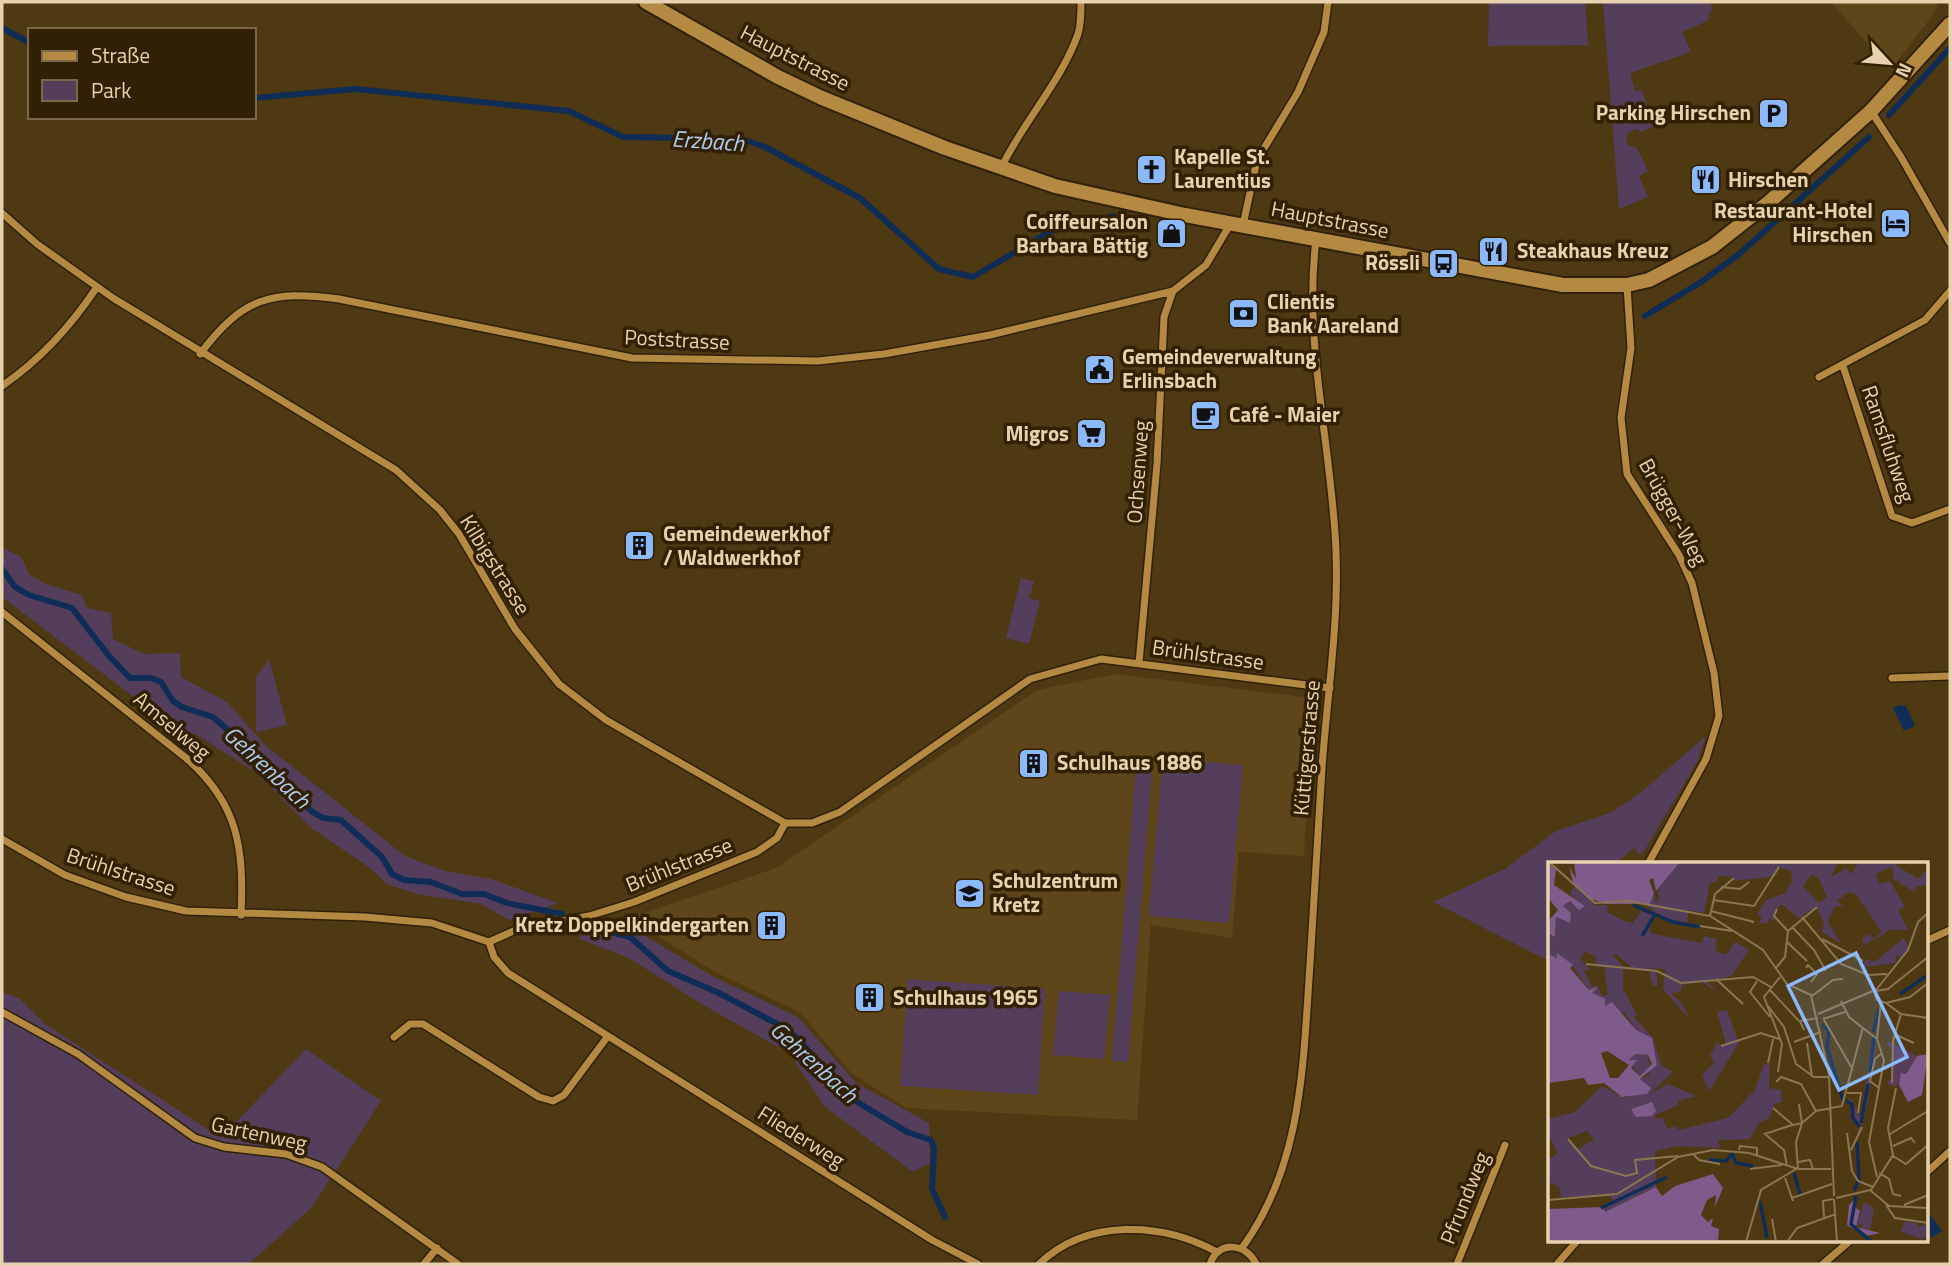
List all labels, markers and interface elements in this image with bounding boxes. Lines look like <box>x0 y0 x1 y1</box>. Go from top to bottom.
street label: Hauptstrasse <box>735 16 856 98</box>
legend <box>28 28 256 119</box>
north arrow <box>1854 28 1924 98</box>
text: Straße <box>91 39 150 71</box>
text: N <box>1889 58 1921 83</box>
text: Park <box>91 74 131 106</box>
place label: Parking Hirschen <box>1596 96 1751 128</box>
parking icon: Parking Hirschen <box>1757 96 1791 130</box>
water label: Erzbach <box>671 121 746 161</box>
place label: Kapelle St. Laurentius <box>1174 140 1271 196</box>
church icon: Kapelle St. Laurentius <box>1134 152 1168 186</box>
restaurant icon: Hirschen <box>1688 163 1722 197</box>
place label: Hirschen <box>1728 163 1809 195</box>
street label: Hauptstrasse <box>1269 192 1392 246</box>
place label: Restaurant-Hotel Hirschen <box>1714 194 1873 250</box>
place label: Coiffeursalon Barbara Bättig <box>1016 205 1148 261</box>
hotel icon: Restaurant-Hotel Hirschen <box>1879 206 1913 240</box>
shop icon: Coiffeursalon Barbara Bättig <box>1154 217 1188 251</box>
restaurant icon: Steakhaus Kreuz <box>1477 234 1511 268</box>
place label: Steakhaus Kreuz <box>1517 234 1669 266</box>
place label: Rössli <box>1365 246 1420 278</box>
bus stop icon: Rössli <box>1426 246 1460 280</box>
place label: Clientis Bank Aareland <box>1267 285 1399 341</box>
bank icon: Clientis Bank Aareland <box>1227 297 1261 331</box>
street label: Poststrasse <box>623 320 731 358</box>
place label: Gemeindeverwaltung Erlinsbach <box>1122 340 1317 396</box>
public building icon: Gemeindeverwaltung Erlinsbach <box>1082 352 1116 386</box>
street label: Ramsfluhweg <box>1854 381 1924 507</box>
cafe icon: Café - Maier <box>1189 398 1223 432</box>
place label: Café - Maier <box>1229 398 1340 430</box>
place label: Migros <box>1005 417 1069 449</box>
supermarket icon: Migros <box>1075 417 1109 451</box>
street label: Ochsenweg <box>1117 419 1157 524</box>
street label: Brügger-Weg <box>1631 452 1717 571</box>
street label: Kilbigstrasse <box>452 508 539 621</box>
place label: Gemeindewerkhof / Waldwerkhof <box>663 517 830 573</box>
building icon: Gemeindewerkhof / Waldwerkhof <box>623 529 657 563</box>
street label: Brühlstrasse <box>1150 630 1266 678</box>
street label: Küttigerstrasse <box>1284 679 1328 817</box>
street label: Amselweg <box>127 683 219 767</box>
water label: Gehrenbach <box>216 717 319 817</box>
building icon: Schulhaus 1886 <box>1017 746 1051 780</box>
place label: Schulhaus 1886 <box>1057 746 1202 778</box>
street label: Brühlstrasse <box>620 828 737 900</box>
street label: Brühlstrasse <box>63 838 180 904</box>
inset map <box>1548 862 1927 1242</box>
place label: Schulzentrum Kretz <box>992 864 1118 920</box>
school or university icon: Schulzentrum Kretz <box>952 876 986 910</box>
place label: Kretz Doppelkindergarten <box>515 908 749 940</box>
building icon: Kretz Doppelkindergarten <box>755 908 789 942</box>
building icon: Schulhaus 1965 <box>853 981 887 1015</box>
place label: Schulhaus 1965 <box>893 981 1038 1013</box>
water label: Gehrenbach <box>762 1012 867 1111</box>
street label: Fliederweg <box>752 1097 851 1176</box>
street label: Gartenweg <box>208 1107 310 1159</box>
street label: Pfrundweg <box>1431 1146 1497 1249</box>

